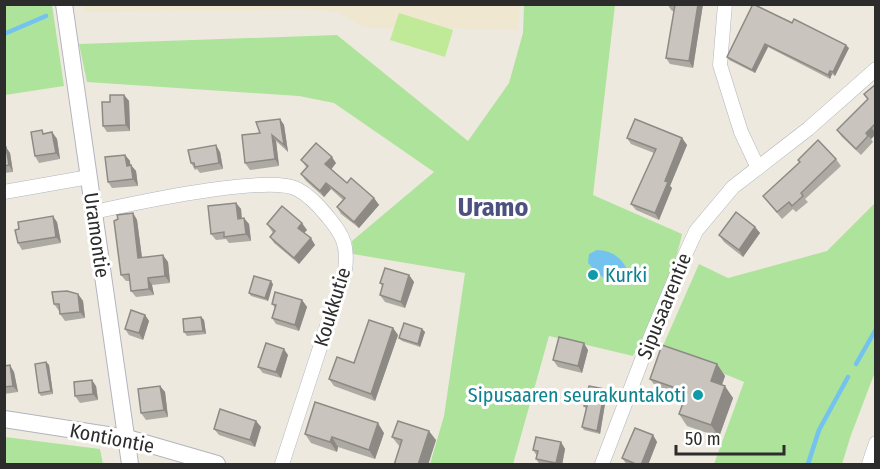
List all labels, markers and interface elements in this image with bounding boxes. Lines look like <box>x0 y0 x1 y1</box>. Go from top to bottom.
street label: Uramontie <box>79 191 115 279</box>
district label: Uramo <box>458 192 528 223</box>
street label: Sipusaarentie <box>632 249 696 363</box>
place label: Kurki <box>605 263 647 287</box>
street label: Koukkutie <box>309 264 355 350</box>
marker: Kurki <box>586 268 600 282</box>
place label: Sipusaaren seurakuntakoti <box>468 383 686 407</box>
marker: Sipusaaren seurakuntakoti <box>691 388 705 402</box>
street label: Kontiontie <box>68 418 156 458</box>
scale bar <box>676 418 784 456</box>
text: 50 m <box>685 428 721 450</box>

